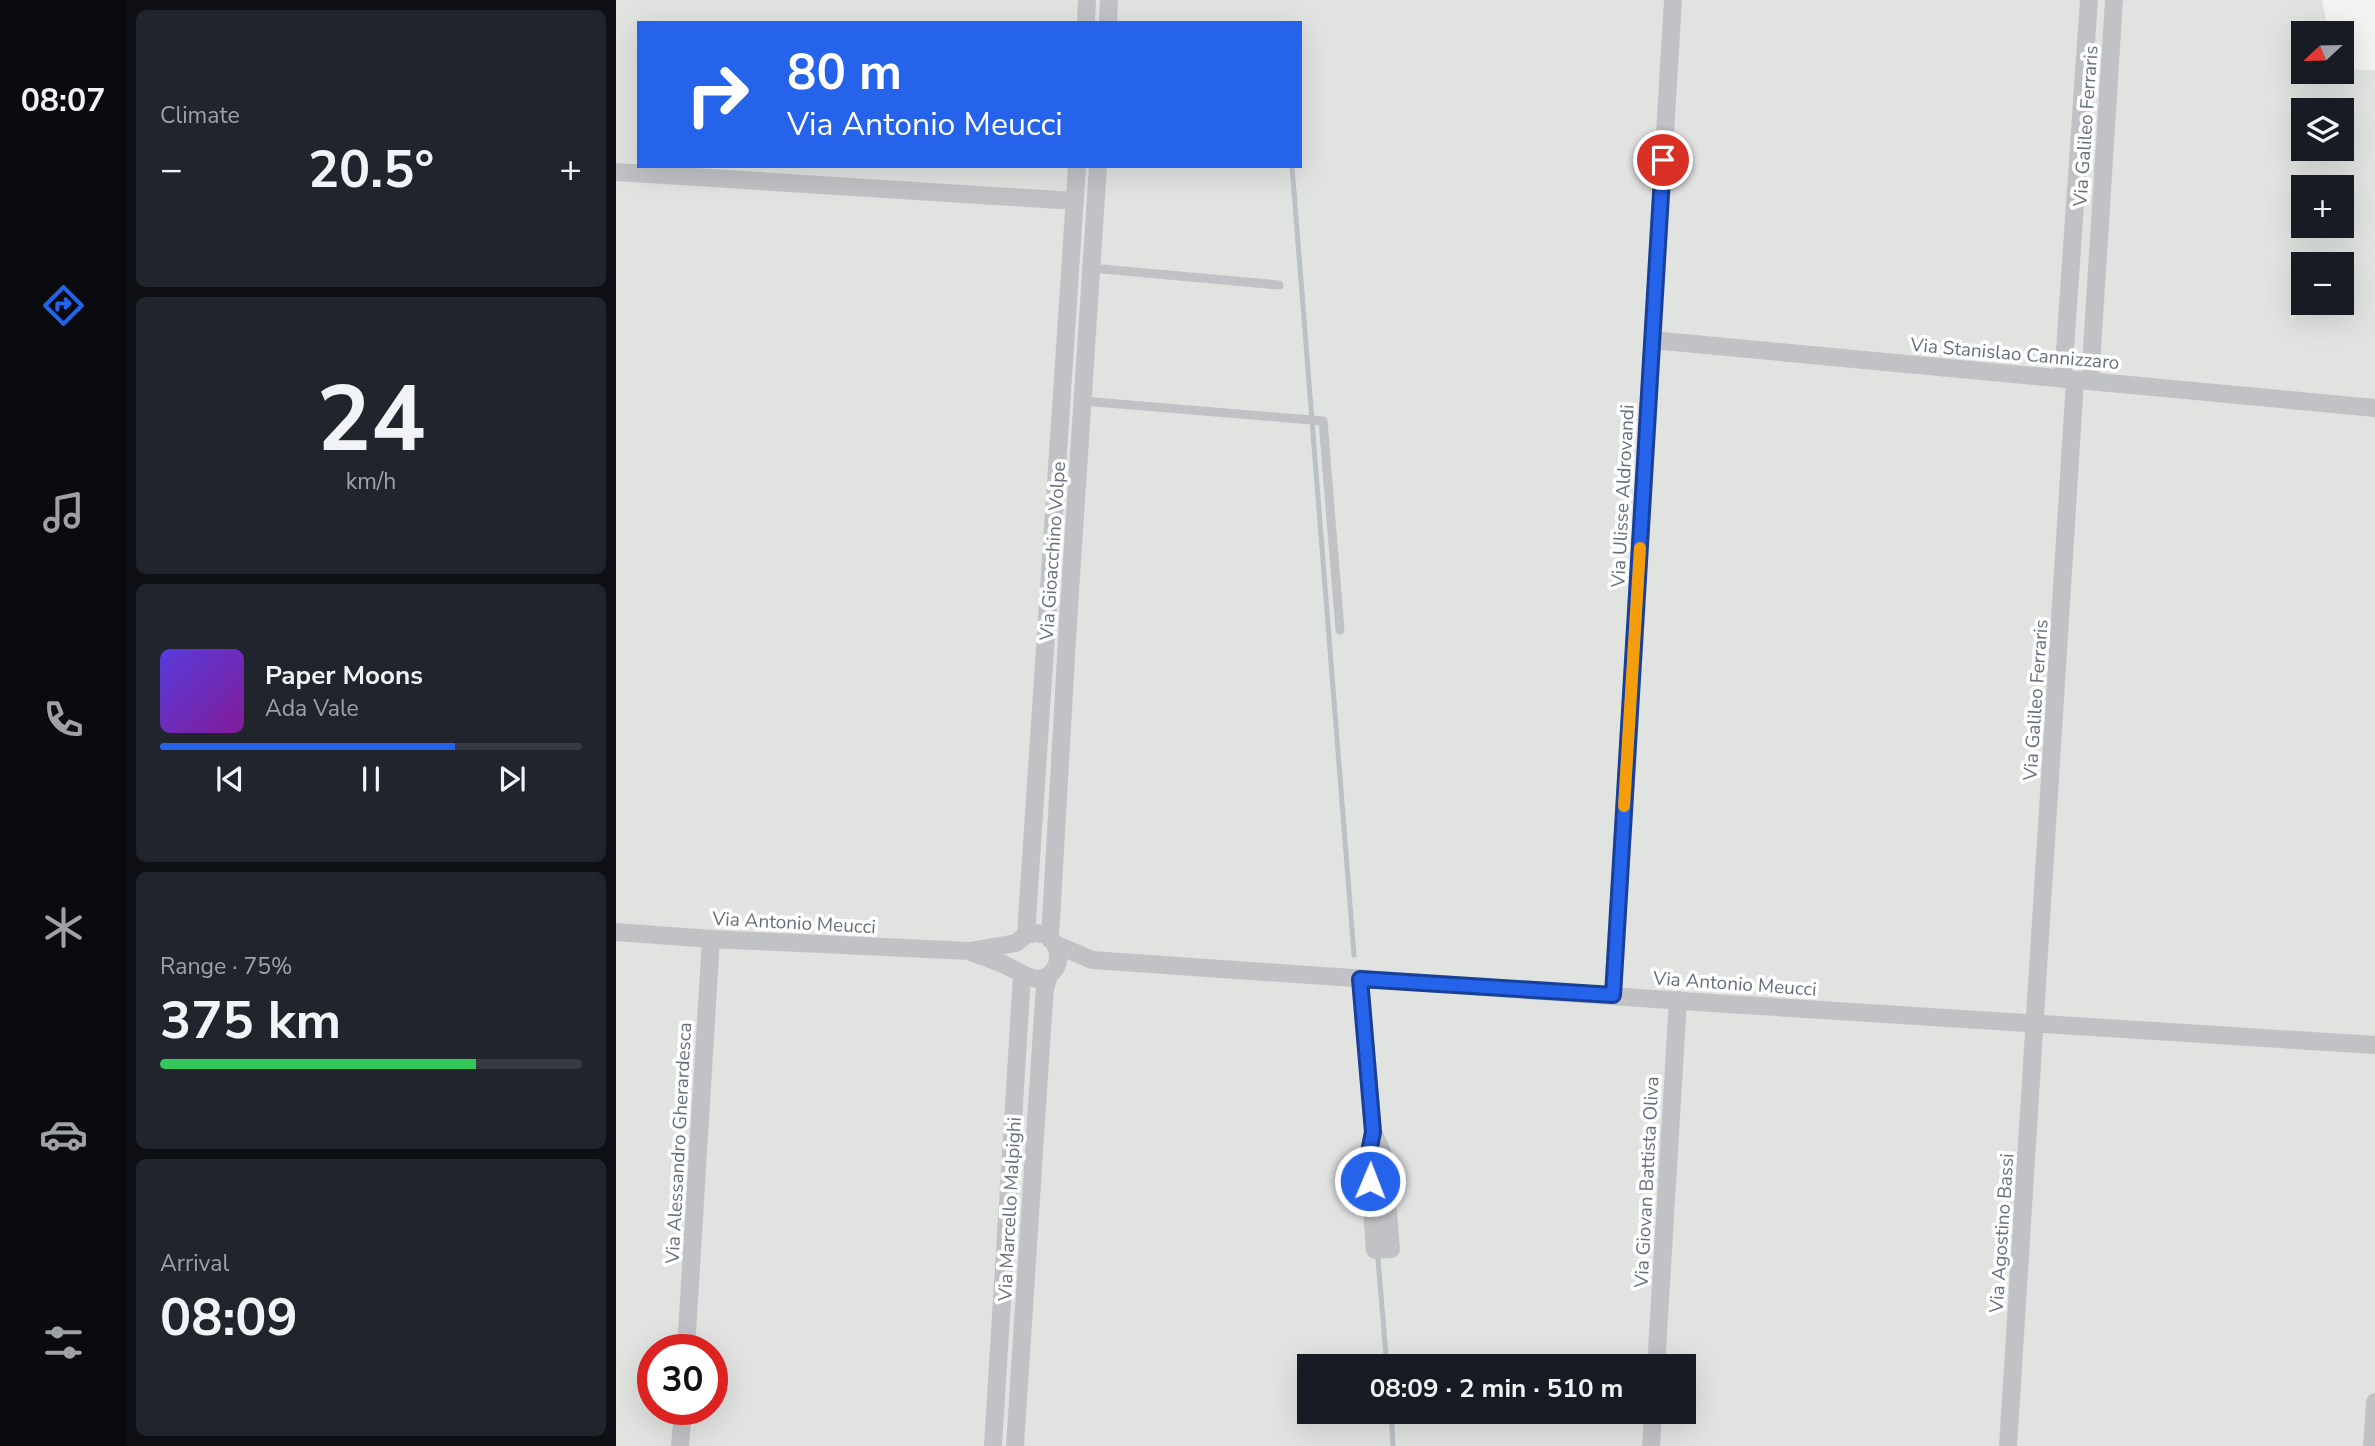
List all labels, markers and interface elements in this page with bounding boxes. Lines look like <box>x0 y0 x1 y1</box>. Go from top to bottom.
north arrow <box>2291 21 2354 84</box>
map controls <box>2291 21 2354 315</box>
text: 80 m <box>787 39 902 106</box>
street label: Via Galileo Ferraris <box>2067 45 2105 209</box>
icon: right <box>672 49 763 140</box>
text: 08:07 <box>21 79 105 122</box>
button: layers <box>2291 98 2354 161</box>
text: Climate <box>160 100 240 131</box>
text: Via Antonio Meucci <box>787 103 1063 146</box>
pin <box>1633 130 1693 190</box>
text: 20.5° <box>308 134 434 205</box>
icon: arrive <box>1644 141 1682 179</box>
text: − <box>160 144 183 195</box>
text: + <box>559 144 582 195</box>
button: + <box>2291 175 2354 238</box>
button: − <box>2291 252 2354 315</box>
icon: directions <box>39 281 88 330</box>
street label: Via Stanislao Cannizzaro <box>1908 332 2120 376</box>
text: 24 <box>316 358 426 482</box>
street label: Via Ulisse Aldrovandi <box>1605 404 1641 589</box>
street label: Via Gioacchino Volpe <box>1034 461 1072 642</box>
text: km/h <box>346 466 396 497</box>
icon: music <box>39 488 88 537</box>
street label: Via Galileo Ferraris <box>2017 619 2055 783</box>
text: Paper Moons <box>265 658 423 693</box>
text: Ada Vale <box>265 693 359 724</box>
icon: phone <box>39 695 88 744</box>
icon: previous <box>211 760 249 798</box>
icon: pause <box>352 760 390 798</box>
icon: next <box>493 760 531 798</box>
icon: climate <box>39 903 88 952</box>
street label: Via Antonio Meucci <box>711 906 876 940</box>
text: Range · 75% <box>160 951 292 982</box>
street label: Via Antonio Meucci <box>1651 965 1817 1003</box>
text: 375 km <box>160 985 341 1056</box>
street label: Via Alessandro Gherardesca <box>660 1022 698 1265</box>
street label: Via Giovan Battista Oliva <box>1628 1076 1666 1289</box>
icon: car <box>39 1110 88 1159</box>
street label: Via Marcello Malpighi <box>992 1116 1028 1303</box>
position arrow <box>1333 1144 1407 1218</box>
street label: Via Agostino Bassi <box>1983 1152 2021 1315</box>
text: Arrival <box>160 1248 229 1279</box>
text: 08:09 <box>160 1282 298 1353</box>
icon: filters <box>39 1318 88 1367</box>
speed limit sign: 30 <box>637 1334 728 1425</box>
text: 08:09 · 2 min · 510 m <box>1370 1371 1623 1406</box>

